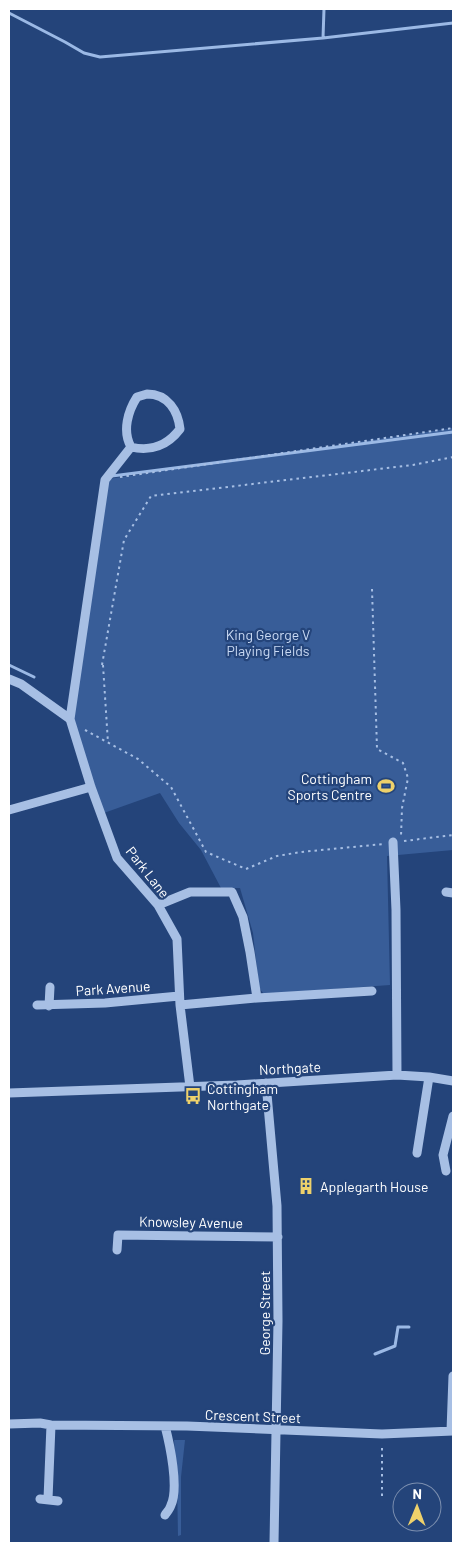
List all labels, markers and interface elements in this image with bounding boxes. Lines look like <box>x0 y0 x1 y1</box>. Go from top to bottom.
park label: King George V Playing Fields <box>226 626 310 659</box>
place label: Cottingham Sports Centre <box>288 770 372 803</box>
sports icon: Cottingham Sports Centre <box>376 776 396 796</box>
street label: Park Lane <box>123 843 173 901</box>
street label: Park Avenue <box>75 977 151 999</box>
street label: Northgate <box>259 1058 321 1078</box>
place label: Cottingham Northgate <box>207 1080 278 1113</box>
bus stop icon: Cottingham Northgate <box>183 1086 203 1106</box>
building icon: Applegarth House <box>296 1176 316 1196</box>
place label: Applegarth House <box>320 1178 429 1195</box>
street label: Knowsley Avenue <box>139 1213 243 1231</box>
street label: George Street <box>256 1271 273 1355</box>
street label: Crescent Street <box>205 1406 301 1426</box>
north arrow <box>392 1482 442 1532</box>
text: N <box>412 1485 422 1502</box>

